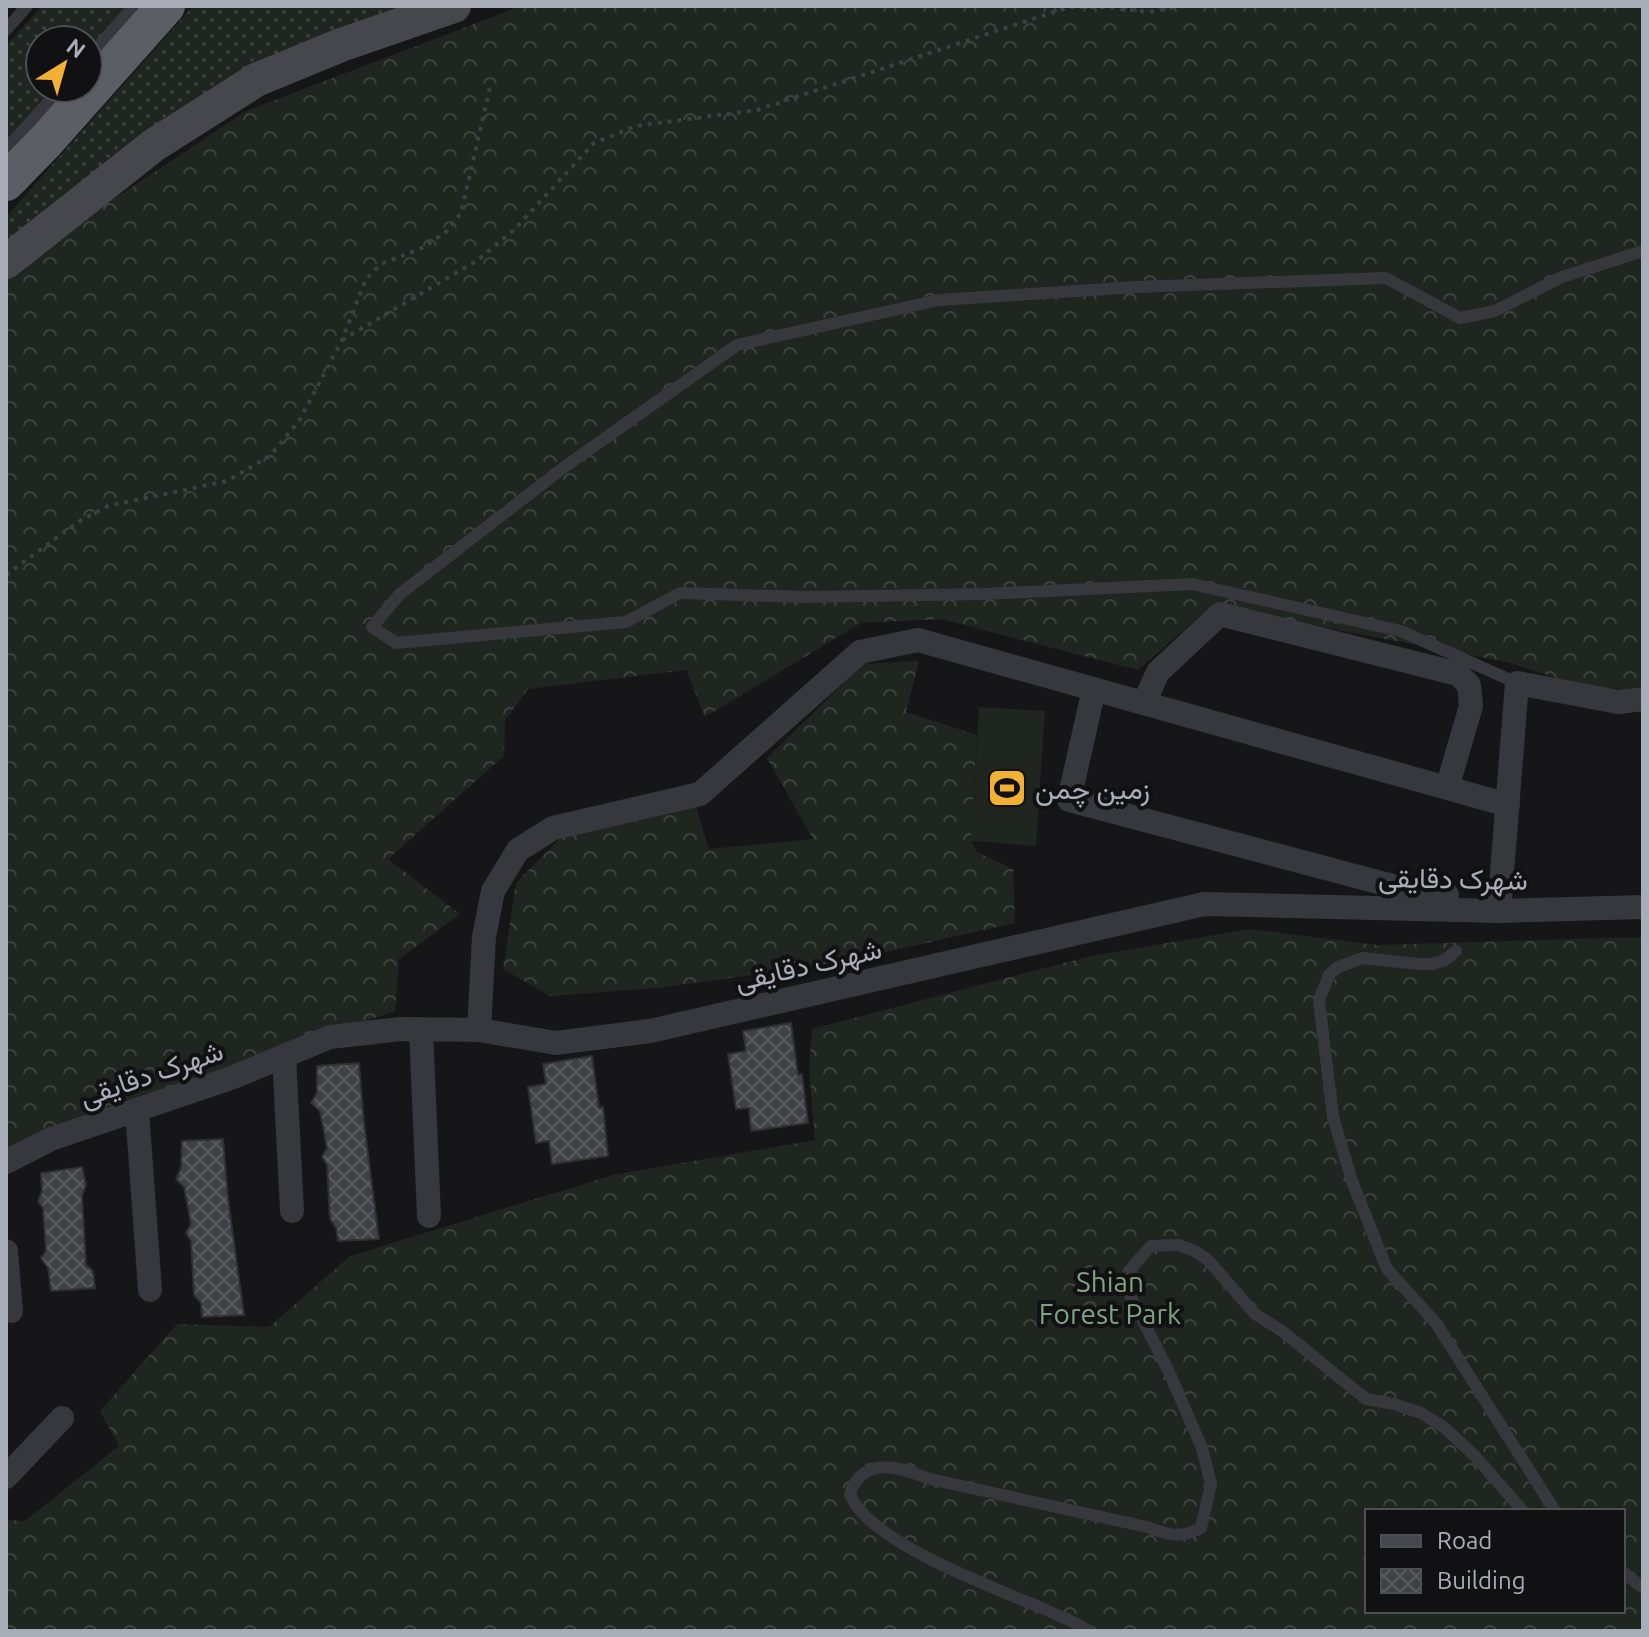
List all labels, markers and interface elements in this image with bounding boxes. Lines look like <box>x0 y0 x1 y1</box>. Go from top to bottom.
north arrow <box>24 24 104 104</box>
text: N <box>62 33 90 63</box>
sports icon: زمین چمن <box>986 767 1028 809</box>
place label: زمین چمن <box>1035 773 1150 808</box>
street label: شهرک دقایقی <box>1378 861 1528 898</box>
street label: شهرک دقایقی <box>732 932 885 999</box>
street label: شهرک دقایقی <box>75 1034 228 1115</box>
park label: Shian Forest Park <box>1039 1266 1181 1329</box>
legend <box>1365 1509 1625 1613</box>
text: Road <box>1437 1527 1492 1554</box>
text: Building <box>1437 1567 1525 1594</box>

